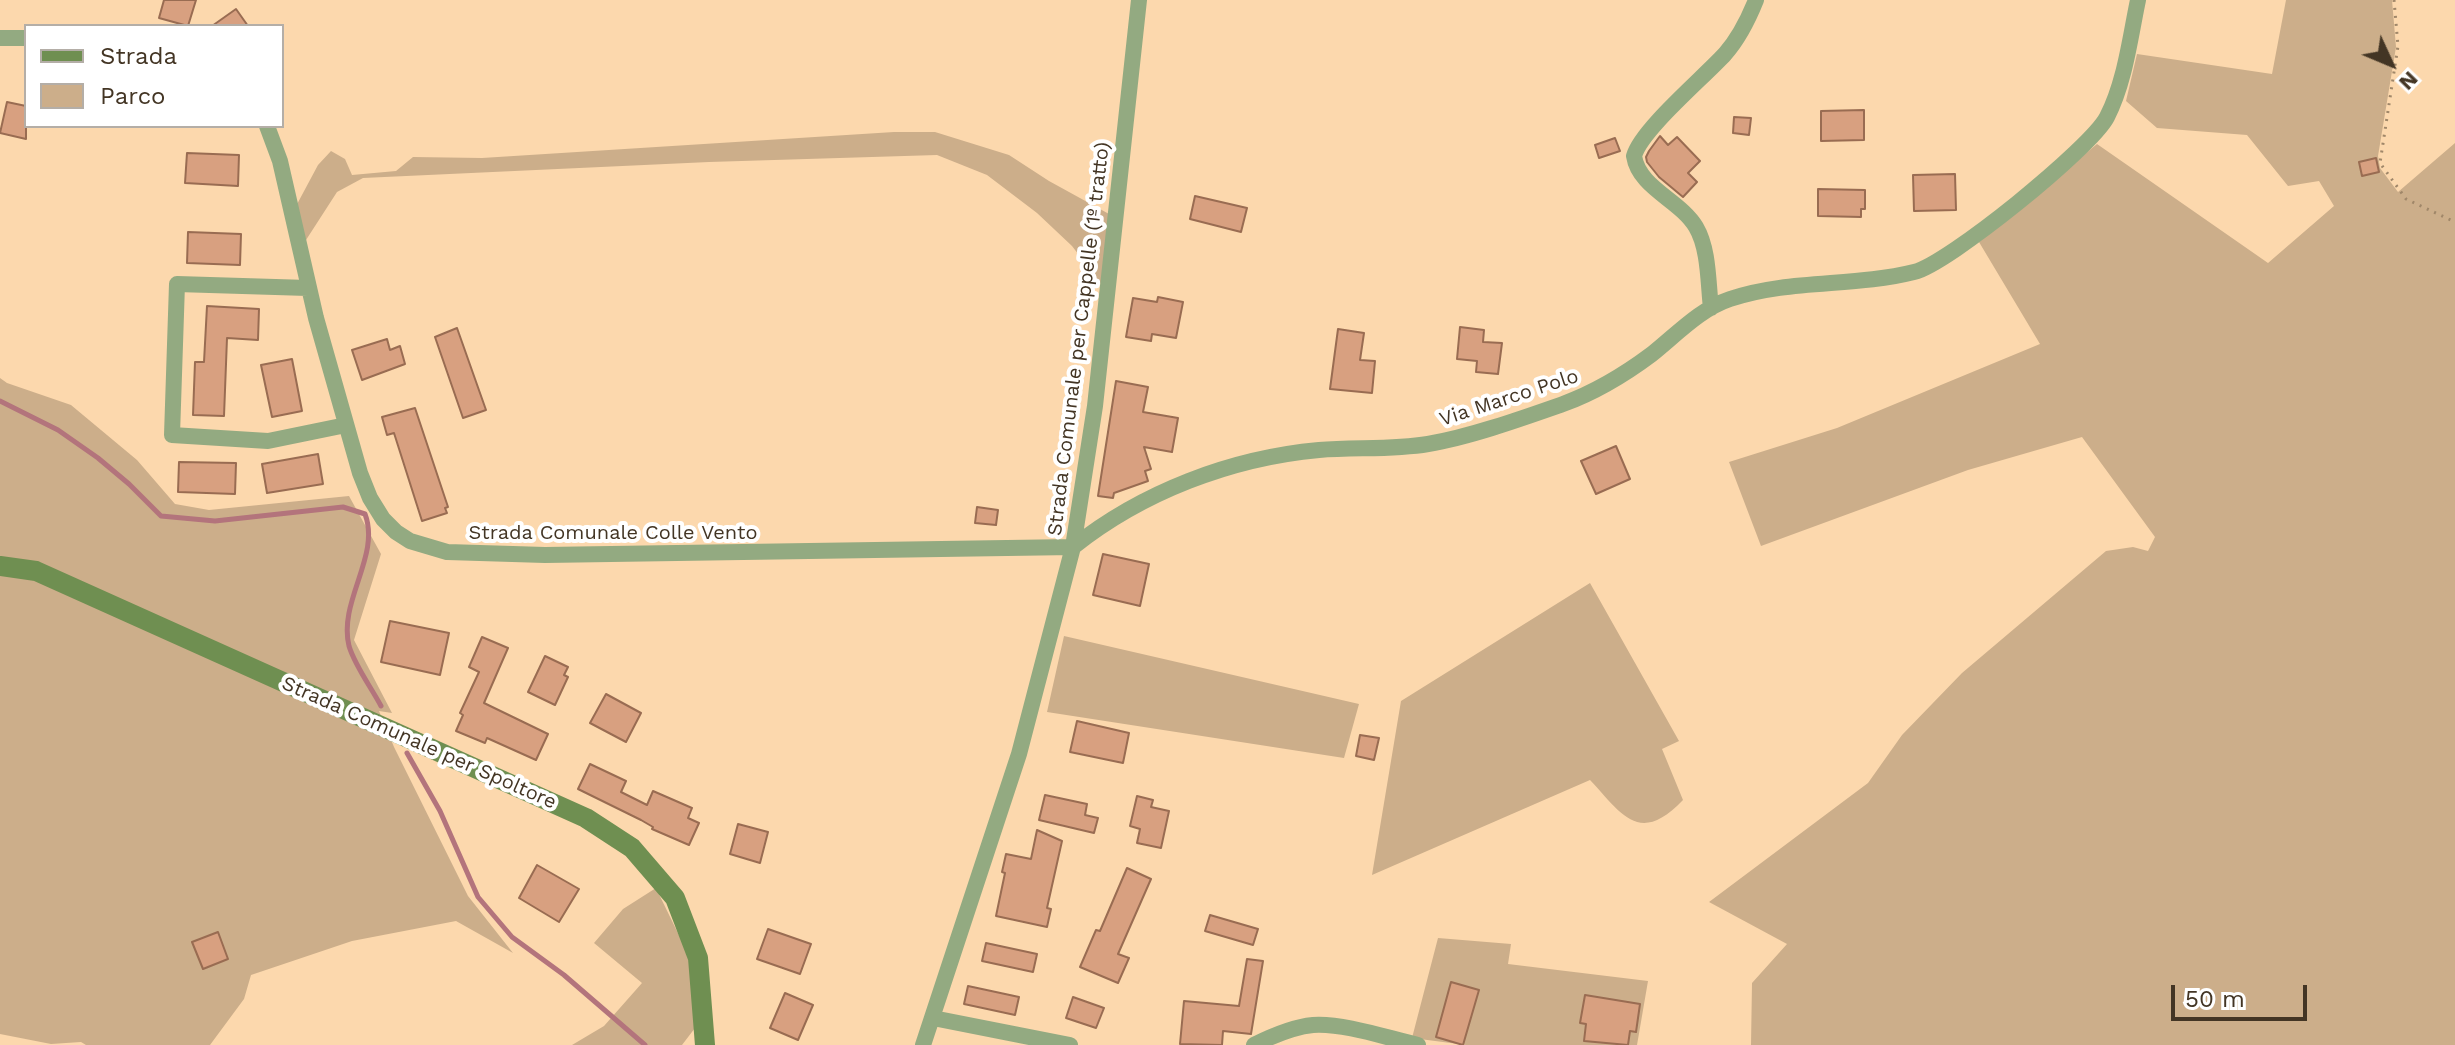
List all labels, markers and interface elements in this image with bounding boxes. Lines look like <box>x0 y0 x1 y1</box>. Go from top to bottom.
legend <box>24 24 284 128</box>
north arrow <box>2351 24 2431 104</box>
text: Strada <box>100 42 177 70</box>
text: N <box>2394 66 2423 96</box>
text: Parco <box>100 82 165 110</box>
street label: Strada Comunale per Cappelle (1º tratto) <box>1043 141 1115 537</box>
street label: Via Marco Polo <box>1436 364 1582 432</box>
street label: Strada Comunale Colle Vento <box>469 521 757 545</box>
street label: Strada Comunale per Spoltore <box>278 671 560 815</box>
scale bar <box>2175 969 2311 1019</box>
text: 50 m <box>2185 985 2245 1013</box>

